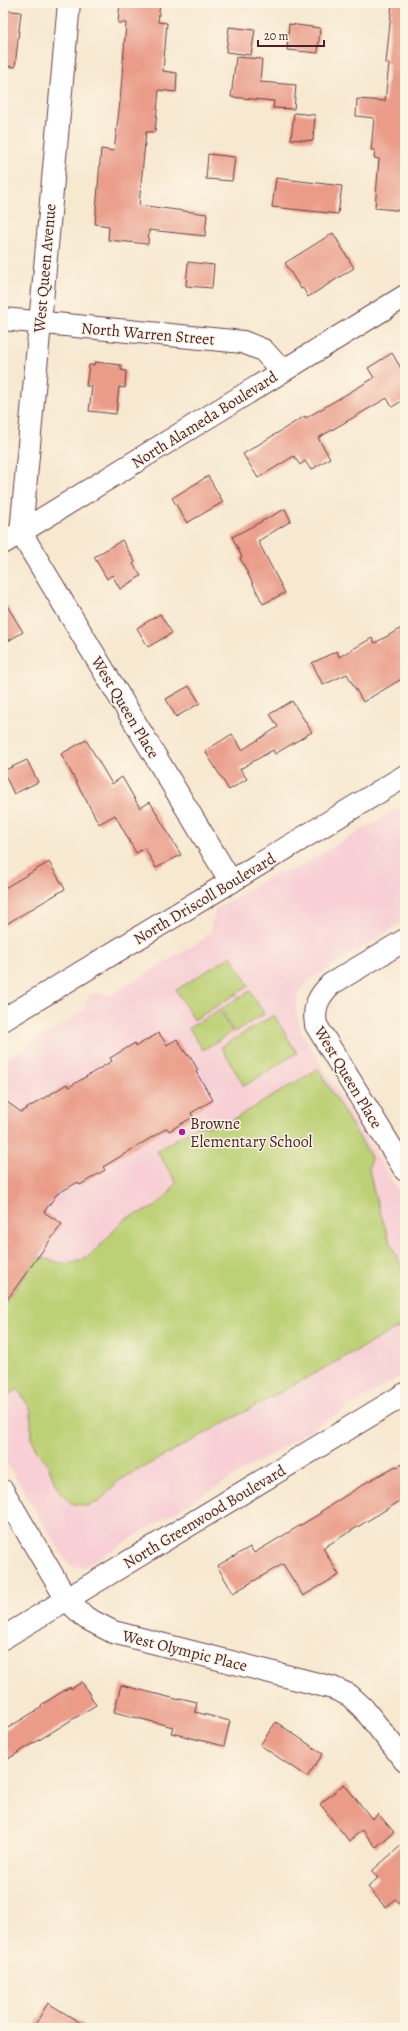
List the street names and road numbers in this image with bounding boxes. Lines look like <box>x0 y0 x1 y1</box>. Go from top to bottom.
street label: West Queen Avenue <box>28 203 62 335</box>
street label: North Warren Street <box>80 317 216 351</box>
street label: North Alameda Boulevard <box>127 366 282 474</box>
street label: West Queen Place <box>85 651 164 763</box>
street label: North Driscoll Boulevard <box>129 847 280 950</box>
street label: West Queen Place <box>308 1021 387 1133</box>
street label: North Greenwood Boulevard <box>119 1459 290 1574</box>
street label: West Olympic Place <box>119 1625 250 1677</box>

